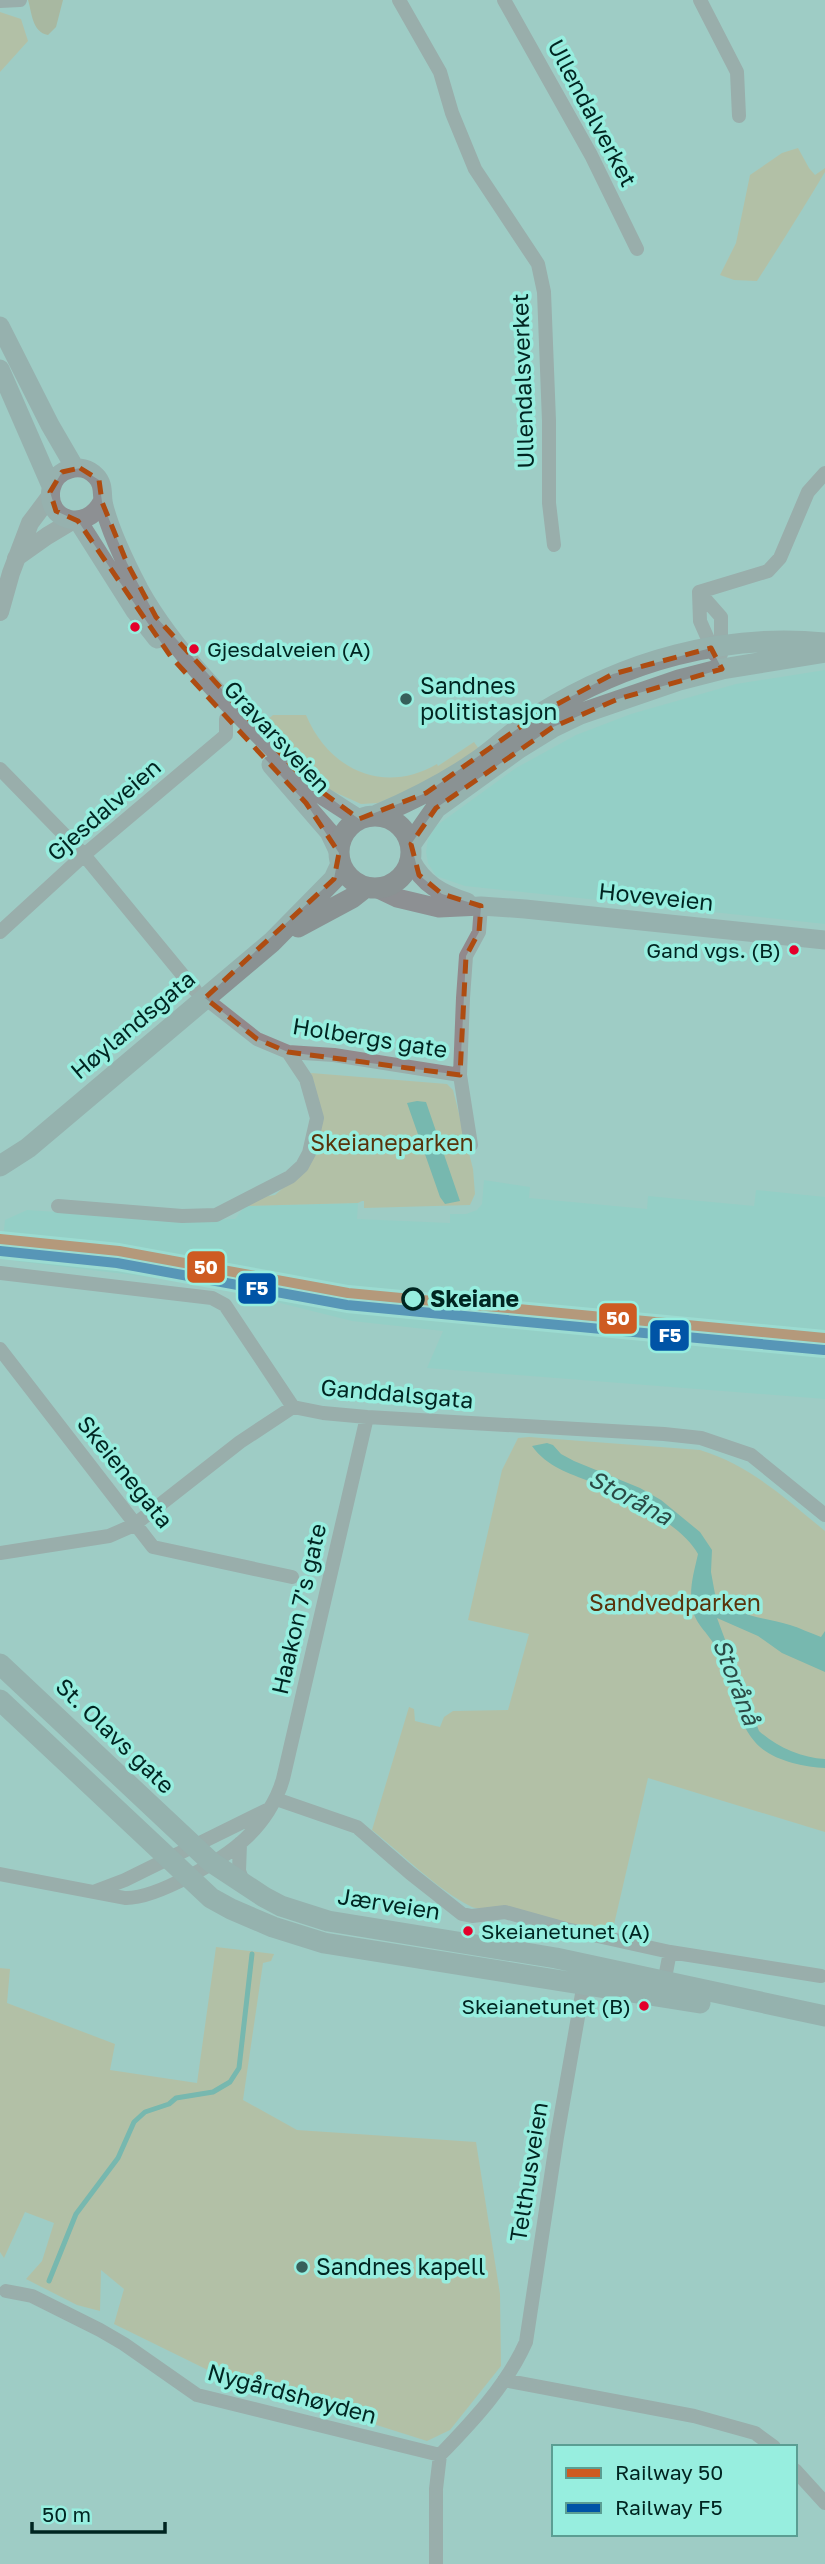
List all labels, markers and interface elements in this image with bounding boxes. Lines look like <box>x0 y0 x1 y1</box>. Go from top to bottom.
street label: Ullendalverket <box>542 34 643 191</box>
street label: Ullendalsverket <box>505 293 539 469</box>
unlabelled marker <box>128 620 142 634</box>
place label: Gjesdalveien (A) <box>207 636 371 662</box>
marker: Gjesdalveien (A) <box>187 642 201 656</box>
place label: Sandnes politistasjon <box>420 671 558 725</box>
street label: Gravarsveien <box>219 674 337 798</box>
marker: Sandnes politistasjon <box>398 691 414 707</box>
street label: Gjesdalveien <box>41 752 166 866</box>
street label: Hoveveien <box>597 876 715 916</box>
place label: Gand vgs. (B) <box>646 937 781 963</box>
marker: Gand vgs. (B) <box>787 943 801 957</box>
street label: Høylandsgata <box>64 964 200 1084</box>
street label: Holbergs gate <box>291 1011 450 1063</box>
park label: Skeianeparken <box>310 1128 474 1156</box>
line badge: 50 <box>186 1250 226 1284</box>
text: 50 <box>194 1255 218 1278</box>
line badge: F5 <box>237 1272 277 1305</box>
text: F5 <box>246 1276 268 1299</box>
place label: Skeiane <box>430 1284 519 1312</box>
marker: Skeiane <box>402 1288 424 1310</box>
line badge: 50 <box>598 1302 638 1335</box>
text: 50 <box>606 1306 630 1329</box>
line badge: F5 <box>649 1319 690 1352</box>
text: F5 <box>659 1323 681 1346</box>
street label: Ganddalsgata <box>320 1372 475 1414</box>
street label: Skeienegata <box>72 1409 180 1533</box>
water label: Storåna <box>584 1463 678 1531</box>
street label: Haakon 7's gate <box>265 1521 331 1697</box>
park label: Sandvedparken <box>589 1588 761 1616</box>
water label: Storånå <box>708 1634 768 1730</box>
street label: St. Olavs gate <box>51 1672 181 1799</box>
street label: Jærveien <box>336 1881 442 1925</box>
place label: Skeianetunet (A) <box>481 1918 651 1944</box>
marker: Skeianetunet (A) <box>461 1924 475 1938</box>
place label: Skeianetunet (B) <box>461 1993 631 2019</box>
marker: Skeianetunet (B) <box>637 1999 651 2013</box>
street label: Telthusveien <box>503 2100 553 2244</box>
place label: Sandnes kapell <box>316 2252 485 2280</box>
marker: Sandnes kapell <box>294 2259 310 2275</box>
street label: Nygårdshøyden <box>205 2357 380 2429</box>
legend <box>552 2445 797 2536</box>
text: Railway 50 <box>615 2459 723 2485</box>
scale bar <box>32 2490 164 2534</box>
text: Railway F5 <box>615 2494 723 2520</box>
text: 50 m <box>42 2501 91 2527</box>

